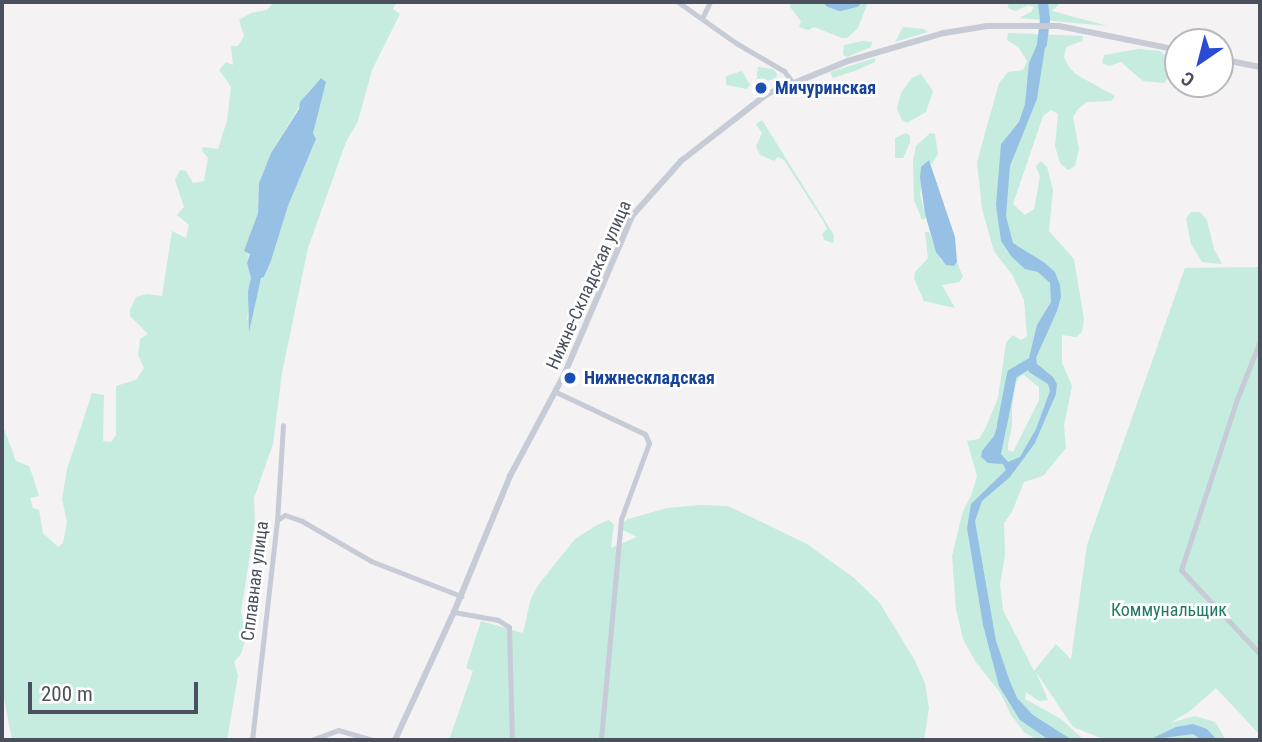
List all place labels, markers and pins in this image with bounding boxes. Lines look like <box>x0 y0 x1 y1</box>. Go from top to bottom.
place label: Мичуринская <box>775 77 876 99</box>
marker: Мичуринская <box>753 80 769 96</box>
place label: Нижнескладская <box>584 367 715 389</box>
marker: Нижнескладская <box>562 370 578 386</box>

